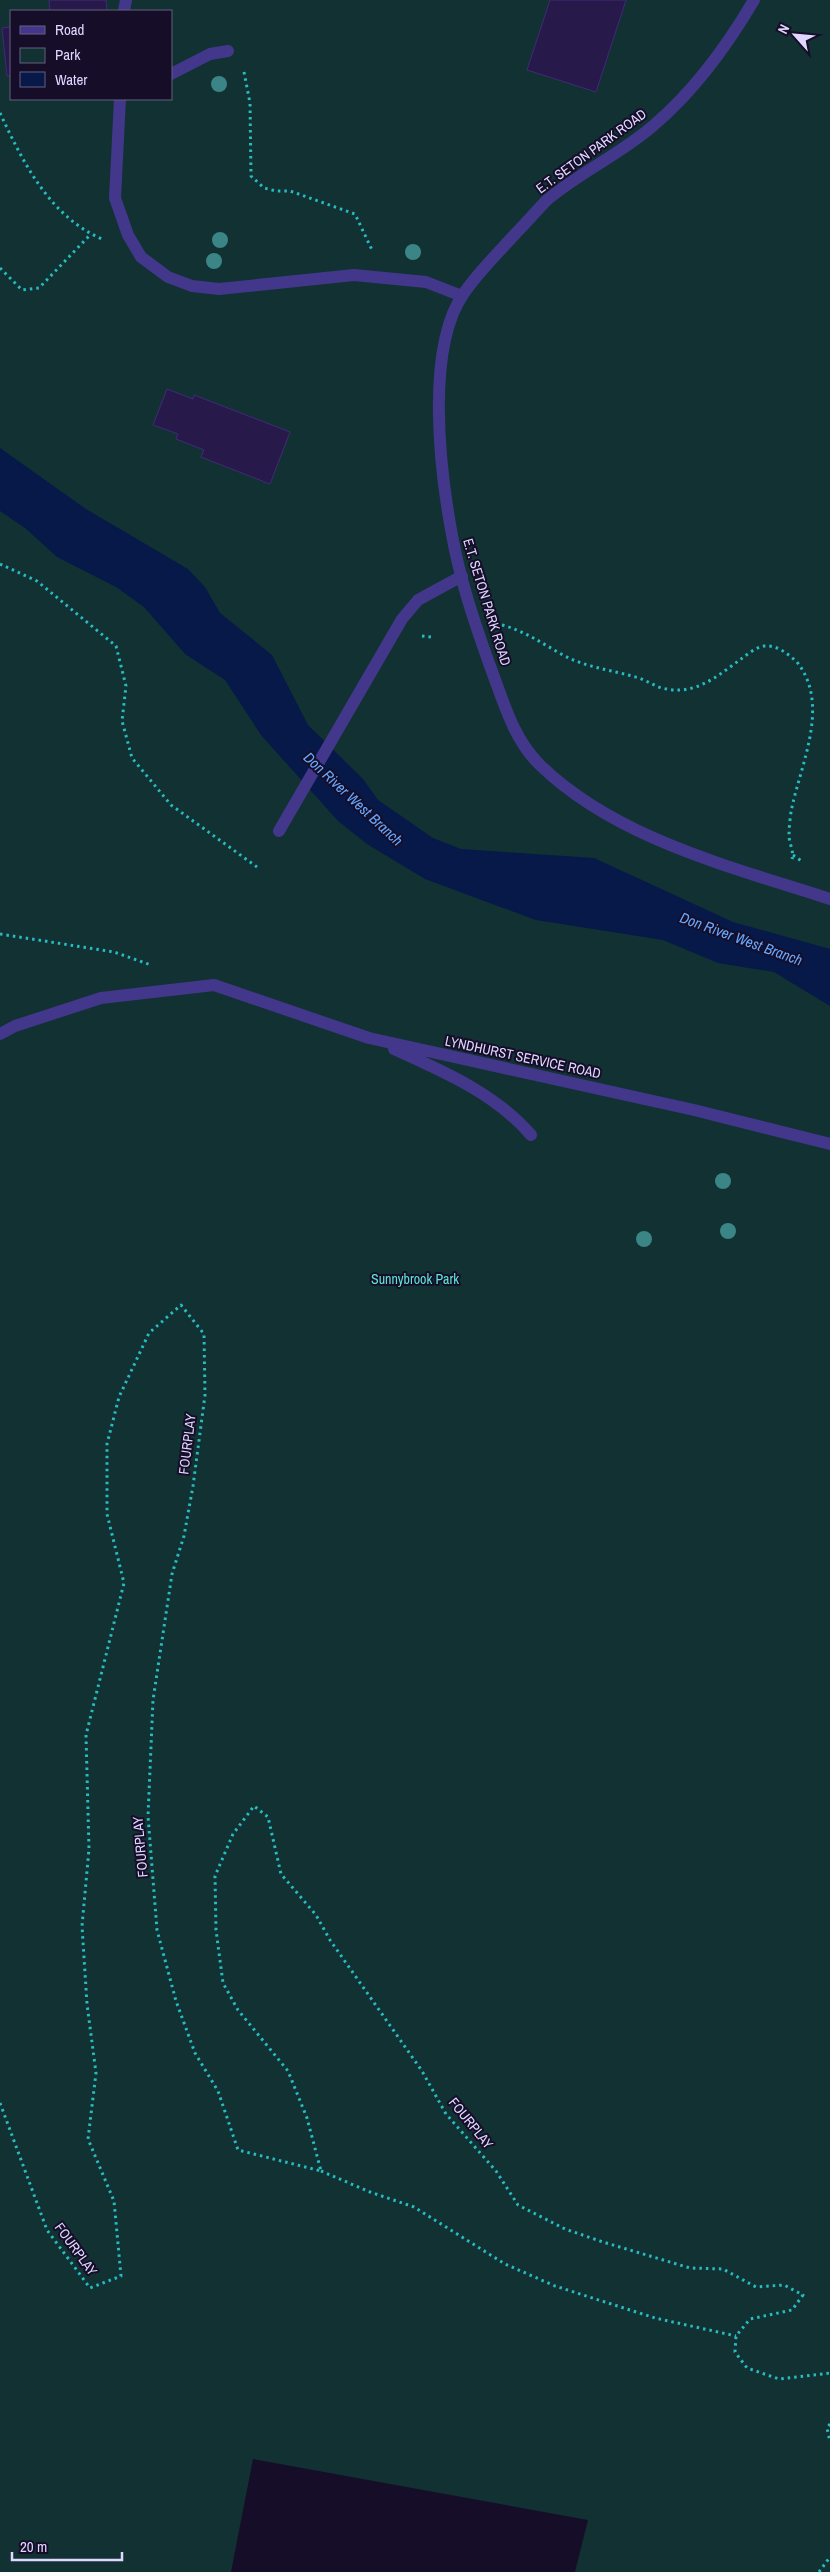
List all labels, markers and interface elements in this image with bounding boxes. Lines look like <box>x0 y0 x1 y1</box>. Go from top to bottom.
legend <box>10 10 172 100</box>
north arrow <box>770 10 820 60</box>
text: Road <box>55 19 84 40</box>
text: N <box>774 21 793 37</box>
text: Park <box>55 44 81 65</box>
text: Water <box>55 69 87 90</box>
street label: E.T. SETON PARK ROAD <box>532 105 650 197</box>
street label: E.T. SETON PARK ROAD <box>459 536 515 668</box>
water label: Don River West Branch <box>299 747 408 850</box>
water label: Don River West Branch <box>677 907 805 970</box>
street label: LYNDHURST SERVICE ROAD <box>443 1032 603 1082</box>
park label: Sunnybrook Park <box>371 1270 459 1288</box>
street label: FOURPLAY <box>174 1412 200 1475</box>
street label: FOURPLAY <box>128 1815 152 1878</box>
street label: FOURPLAY <box>445 2094 497 2153</box>
street label: FOURPLAY <box>51 2219 101 2279</box>
scale bar <box>12 2530 122 2562</box>
text: 20 m <box>20 2536 47 2557</box>

